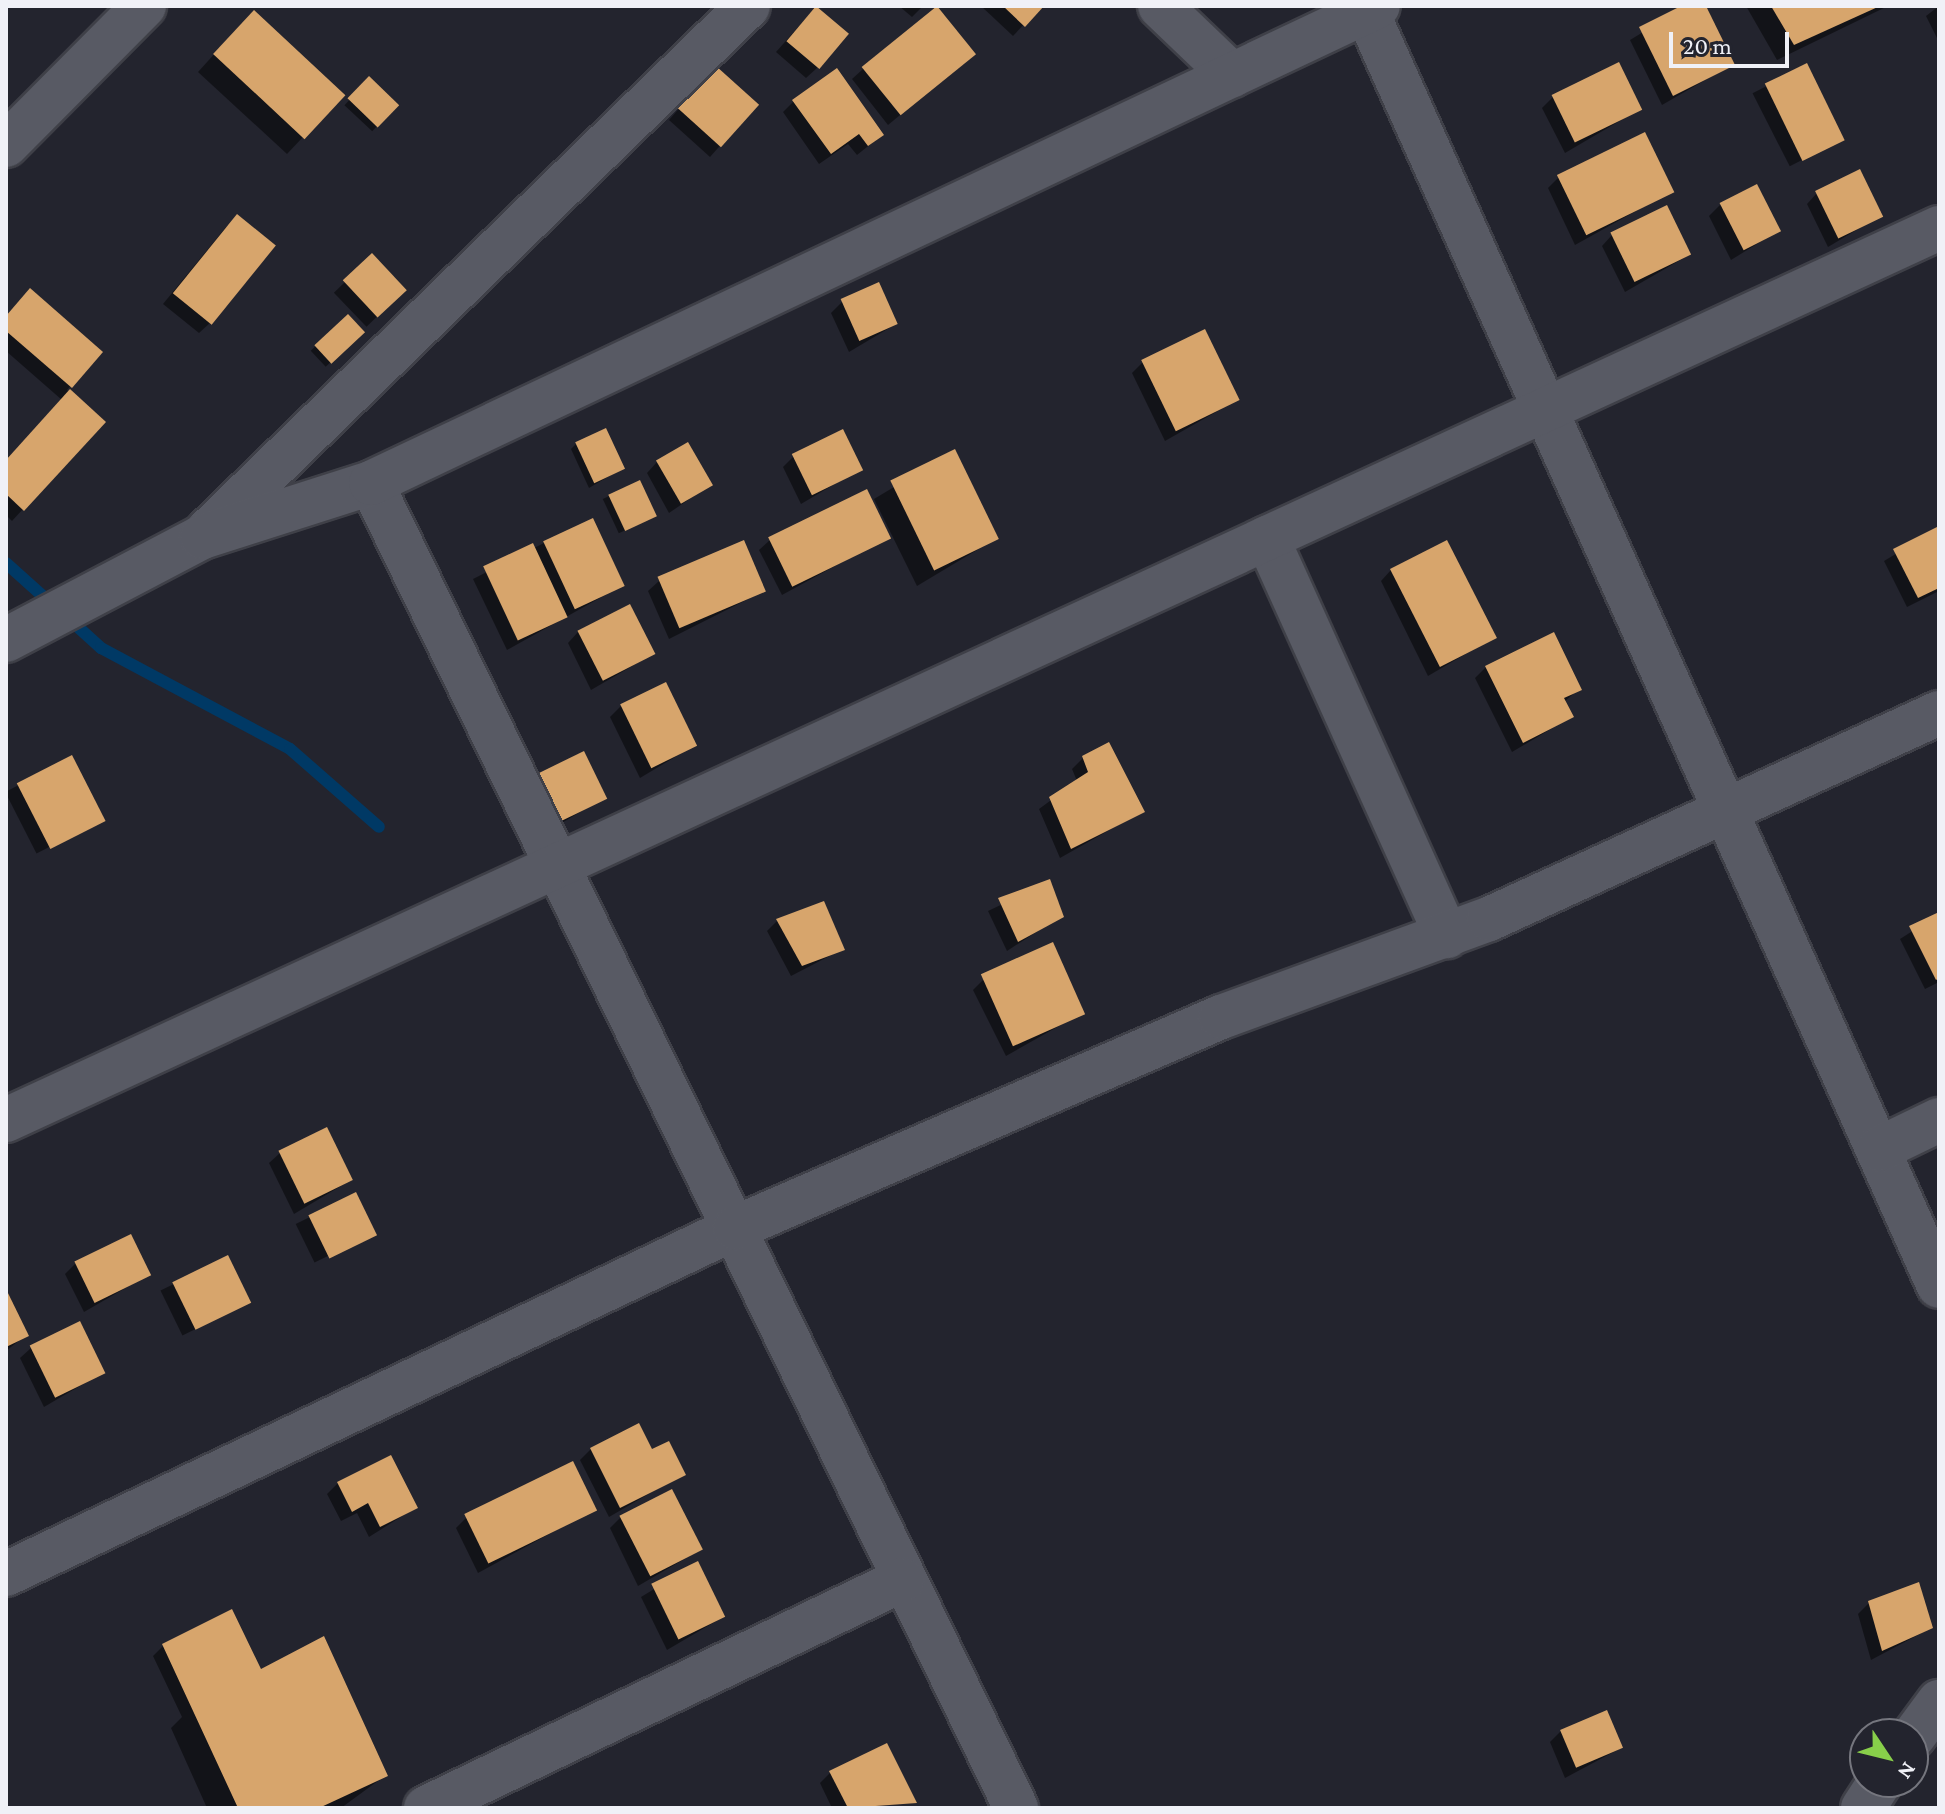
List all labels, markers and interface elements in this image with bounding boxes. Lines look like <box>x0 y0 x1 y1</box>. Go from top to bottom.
scale bar <box>1673 16 1793 66</box>
text: 20 m <box>1683 32 1732 59</box>
north arrow <box>1849 1718 1929 1798</box>
text: N <box>1893 1758 1922 1784</box>

